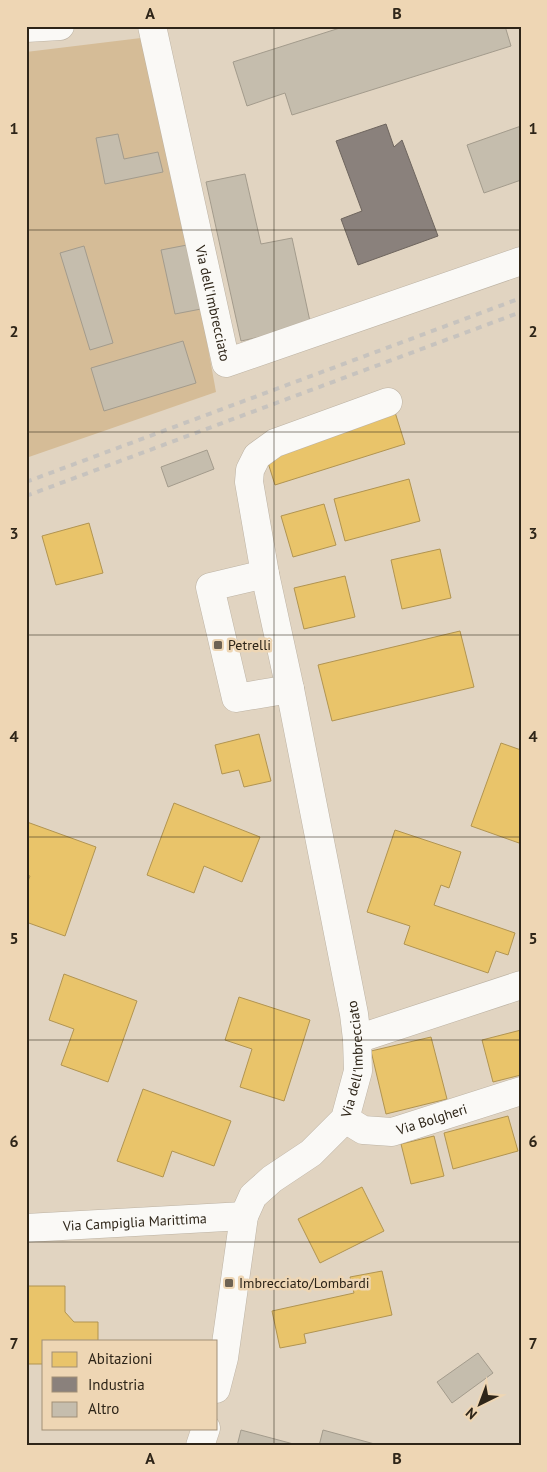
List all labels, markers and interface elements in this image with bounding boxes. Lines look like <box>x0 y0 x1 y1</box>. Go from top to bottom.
text: A <box>145 3 155 23</box>
text: B <box>392 3 402 23</box>
text: 1 <box>9 118 19 138</box>
text: 1 <box>528 118 538 138</box>
street label: Via dell'Imbrecciato <box>191 243 234 363</box>
text: 2 <box>9 321 19 341</box>
text: 2 <box>528 321 538 341</box>
text: 3 <box>9 523 19 543</box>
text: 3 <box>528 523 538 543</box>
place label: Petrelli <box>228 636 271 654</box>
marker: Petrelli <box>212 639 224 651</box>
text: 4 <box>9 726 19 746</box>
text: 4 <box>528 726 538 746</box>
text: 5 <box>9 928 19 948</box>
text: 5 <box>528 928 538 948</box>
street label: Via dell'Imbrecciato <box>337 999 367 1120</box>
street label: Via Bolgheri <box>393 1100 469 1139</box>
text: 6 <box>9 1131 19 1151</box>
text: 6 <box>528 1131 538 1151</box>
street label: Via Campiglia Marittima <box>61 1209 207 1235</box>
place label: Imbrecciato/Lombardi <box>239 1274 370 1292</box>
marker: Imbrecciato/Lombardi <box>223 1277 235 1289</box>
text: 7 <box>9 1333 19 1353</box>
text: 7 <box>528 1333 538 1353</box>
legend <box>42 1340 218 1430</box>
text: Abitazioni <box>88 1349 152 1368</box>
text: Industria <box>88 1375 145 1394</box>
north arrow <box>454 1380 504 1430</box>
text: Altro <box>88 1399 119 1418</box>
text: N <box>462 1404 481 1423</box>
text: A <box>145 1448 155 1468</box>
text: B <box>392 1448 402 1468</box>

